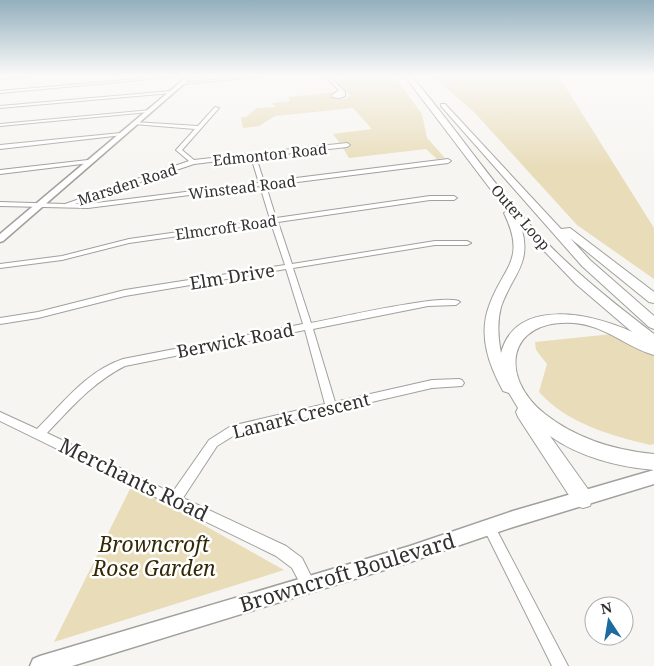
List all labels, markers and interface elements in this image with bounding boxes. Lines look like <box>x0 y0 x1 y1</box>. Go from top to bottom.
street label: Edmonton Road <box>212 138 328 170</box>
street label: Marsden Road <box>75 159 179 209</box>
street label: Winstead Road <box>187 170 297 204</box>
street label: Outer Loop <box>487 180 555 254</box>
street label: Elmcroft Road <box>174 210 278 244</box>
street label: Elm Drive <box>188 257 276 295</box>
street label: Berwick Road <box>174 317 296 363</box>
street label: Lanark Crescent <box>230 386 372 444</box>
street label: Merchants Road <box>55 431 213 527</box>
street label: Browncroft Boulevard <box>236 526 458 618</box>
park label: Browncroft Rose Garden <box>91 530 216 582</box>
north arrow <box>584 596 634 646</box>
text: N <box>599 597 614 618</box>

